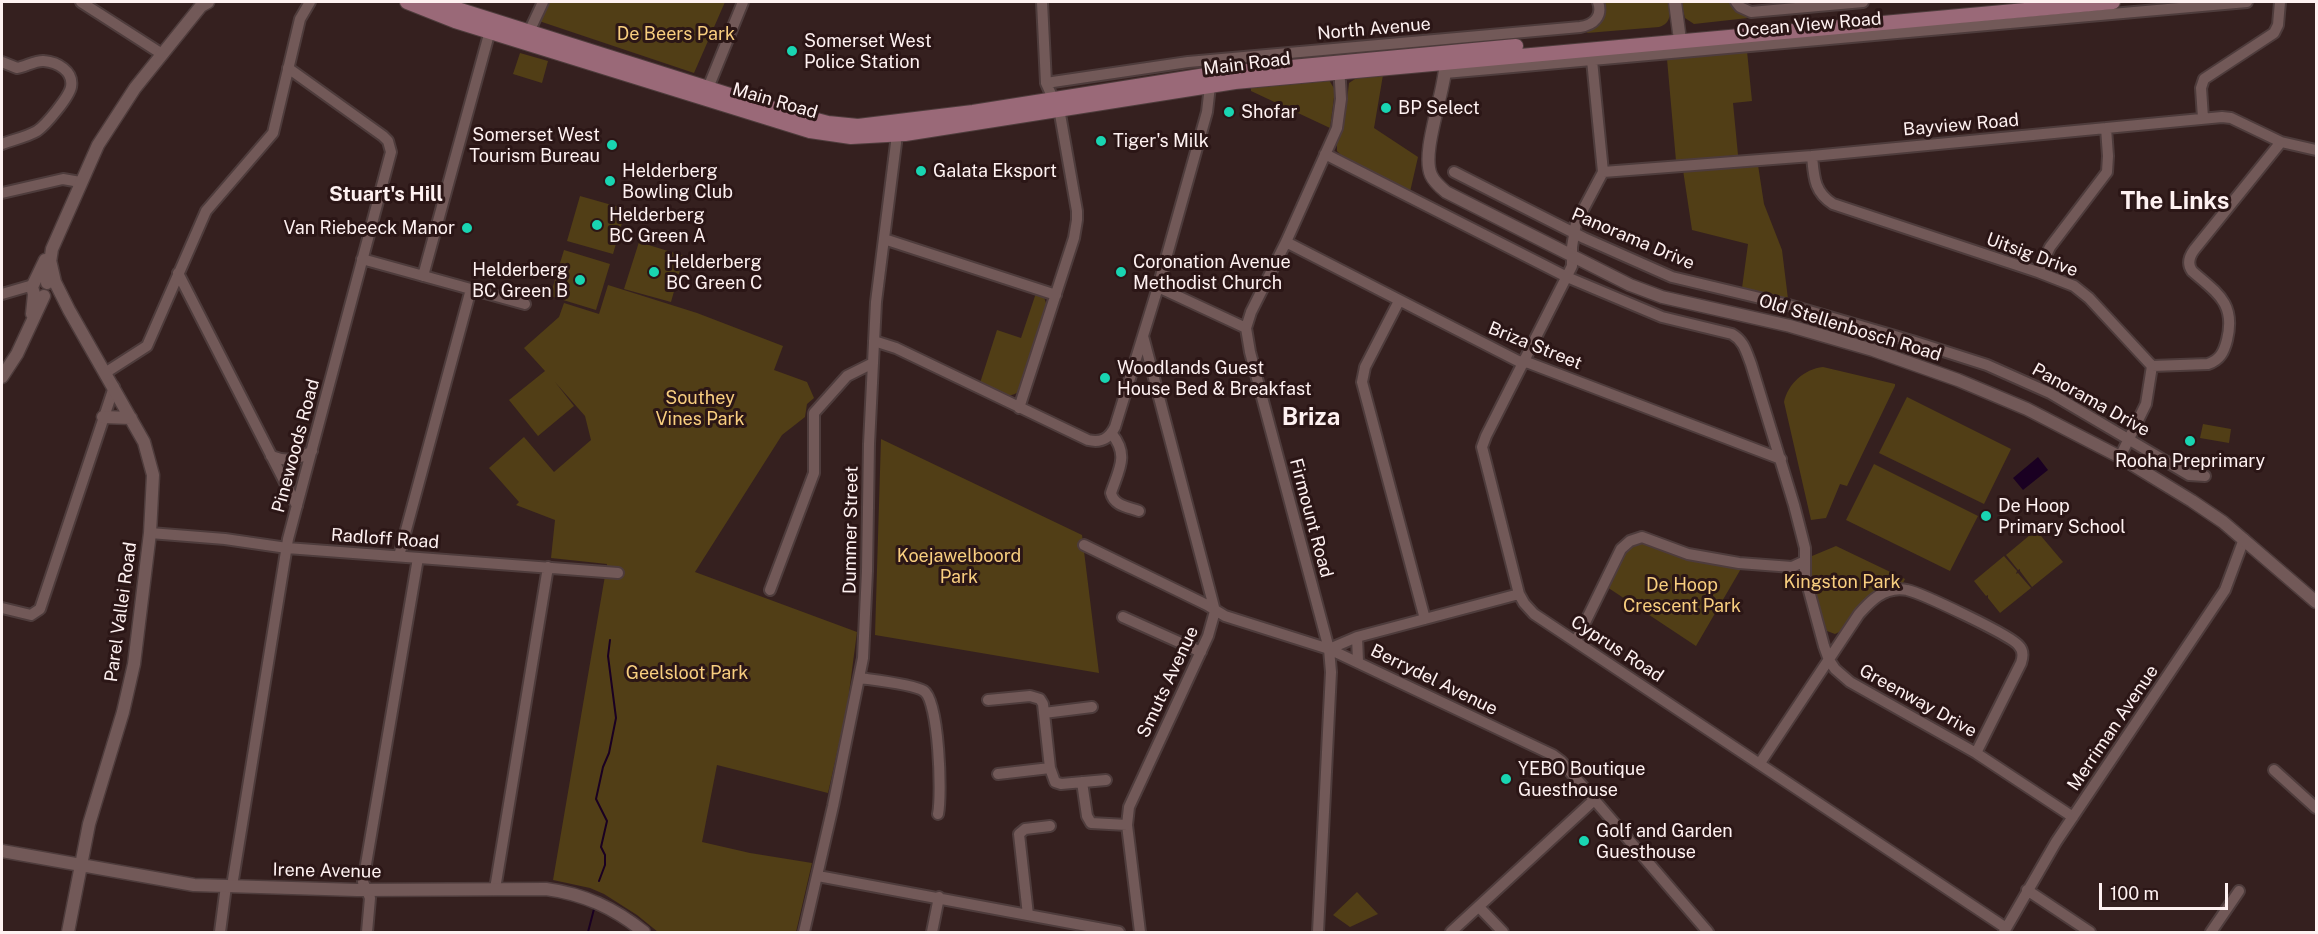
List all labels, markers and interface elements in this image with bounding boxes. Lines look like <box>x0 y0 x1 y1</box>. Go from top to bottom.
street label: Ocean View Road <box>1736 8 1882 42</box>
street label: North Avenue <box>1316 13 1432 45</box>
park label: De Beers Park <box>617 23 735 45</box>
place label: Somerset West Police Station <box>804 30 932 72</box>
marker: Somerset West Police Station <box>785 44 799 58</box>
street label: Main Road <box>1202 48 1292 80</box>
street label: Main Road <box>730 79 820 123</box>
place label: BP Select <box>1398 97 1480 119</box>
place label: Shofar <box>1241 101 1297 123</box>
marker: BP Select <box>1379 101 1393 115</box>
marker: Shofar <box>1222 105 1236 119</box>
street label: Bayview Road <box>1902 109 2020 141</box>
place label: Somerset West Tourism Bureau <box>469 124 600 166</box>
place label: Tiger's Milk <box>1113 130 1209 152</box>
marker: Tiger's Milk <box>1094 134 1108 148</box>
marker: Somerset West Tourism Bureau <box>605 138 619 152</box>
place label: Helderberg Bowling Club <box>622 160 733 202</box>
place label: Galata Eksport <box>933 160 1057 182</box>
marker: Galata Eksport <box>914 164 928 178</box>
marker: Helderberg Bowling Club <box>603 174 617 188</box>
district label: Stuart's Hill <box>329 183 443 207</box>
district label: The Links <box>2121 188 2229 216</box>
street label: Panorama Drive <box>1568 203 1698 275</box>
place label: Helderberg BC Green A <box>609 204 706 246</box>
place label: Van Riebeeck Manor <box>284 217 455 239</box>
marker: Helderberg BC Green A <box>590 218 604 232</box>
marker: Van Riebeeck Manor <box>460 221 474 235</box>
street label: Uitsig Drive <box>1983 228 2081 282</box>
place label: Helderberg BC Green C <box>666 251 762 294</box>
place label: Coronation Avenue Methodist Church <box>1133 251 1291 294</box>
place label: Helderberg BC Green B <box>472 259 568 302</box>
marker: Helderberg BC Green C <box>647 265 661 279</box>
marker: Coronation Avenue Methodist Church <box>1114 265 1128 279</box>
marker: Helderberg BC Green B <box>573 273 587 287</box>
street label: Old Stellenbosch Road <box>1756 290 1944 366</box>
street label: Briza Street <box>1485 317 1585 375</box>
place label: Woodlands Guest House Bed & Breakfast <box>1117 357 1312 400</box>
street label: Panorama Drive <box>2028 359 2154 441</box>
marker: Woodlands Guest House Bed & Breakfast <box>1098 371 1112 385</box>
street label: Pinewoods Road <box>268 377 324 515</box>
park label: Southey Vines Park <box>655 387 745 430</box>
district label: Briza <box>1282 404 1340 432</box>
marker: Rooha Preprimary <box>2183 434 2197 448</box>
place label: Rooha Preprimary <box>2115 450 2265 472</box>
street label: Firmount Road <box>1285 456 1337 580</box>
street label: Dummer Street <box>839 466 863 594</box>
place label: De Hoop Primary School <box>1998 495 2126 538</box>
marker: De Hoop Primary School <box>1979 509 1993 523</box>
street label: Radloff Road <box>330 524 440 554</box>
street label: Parel Vallei Road <box>100 541 142 683</box>
park label: Koejawelboord Park <box>897 545 1021 588</box>
park label: Kingston Park <box>1783 571 1901 593</box>
park label: De Hoop Crescent Park <box>1623 574 1741 616</box>
street label: Cyprus Road <box>1567 611 1667 687</box>
street label: Smuts Avenue <box>1133 623 1203 741</box>
street label: Berrydel Avenue <box>1367 640 1501 720</box>
street label: Greenway Drive <box>1855 660 1981 742</box>
street label: Merriman Avenue <box>2063 661 2163 795</box>
park label: Geelsloot Park <box>626 662 748 684</box>
place label: YEBO Boutique Guesthouse <box>1518 758 1645 800</box>
marker: YEBO Boutique Guesthouse <box>1499 772 1513 786</box>
place label: Golf and Garden Guesthouse <box>1596 820 1733 862</box>
marker: Golf and Garden Guesthouse <box>1577 834 1591 848</box>
street label: Irene Avenue <box>272 859 382 883</box>
scale bar <box>2102 871 2231 909</box>
text: 100 m <box>2110 883 2159 904</box>

